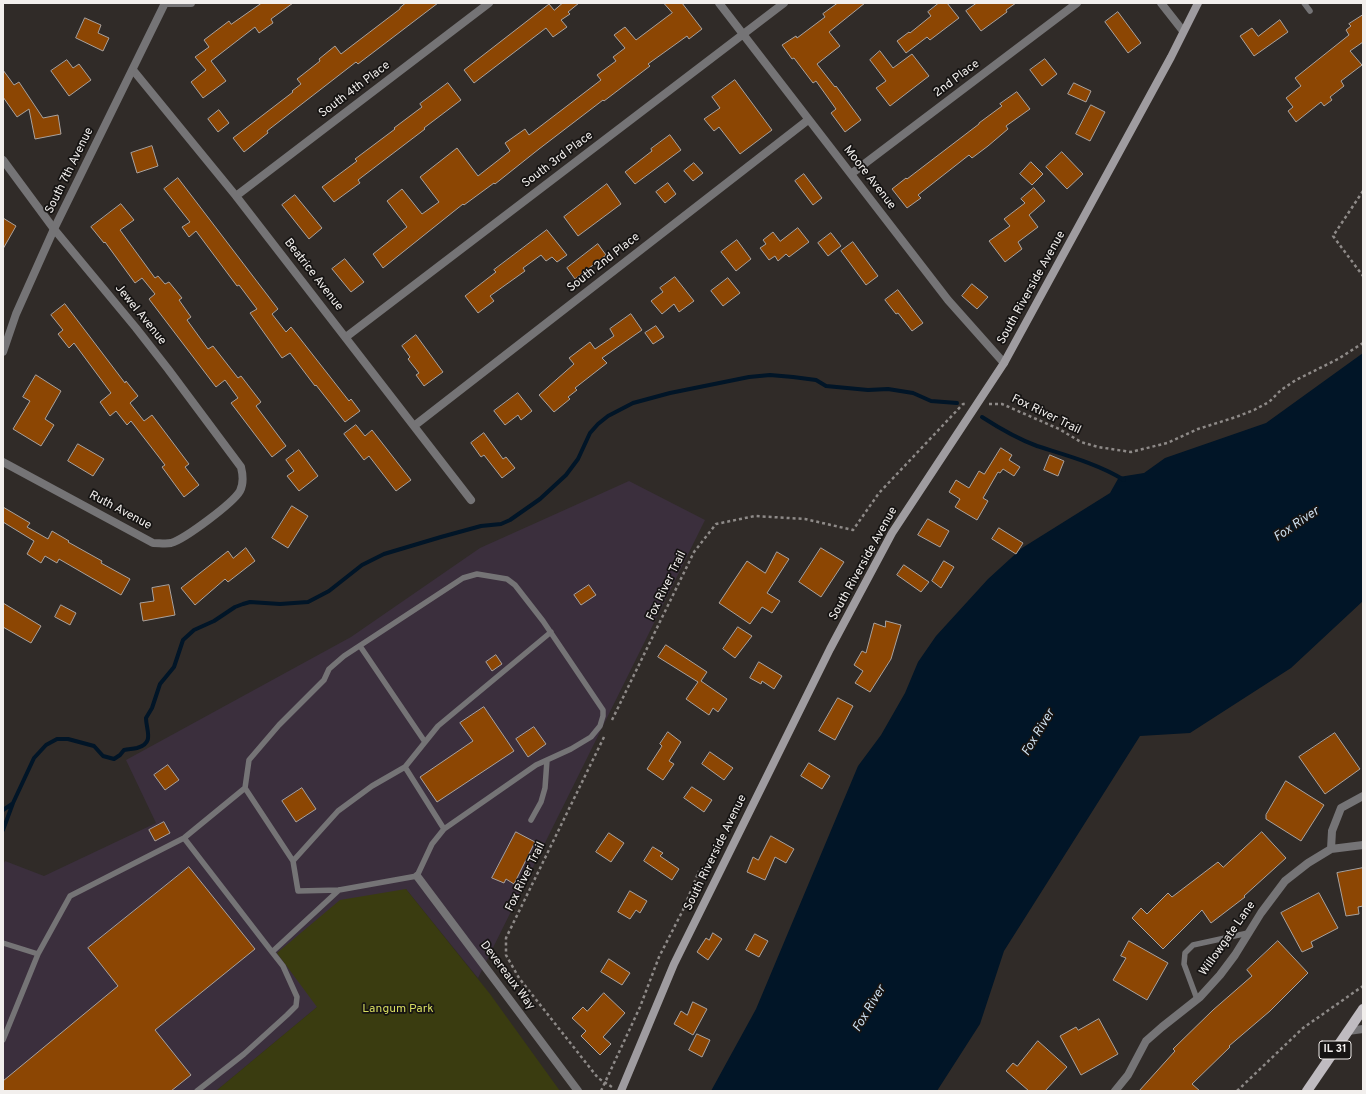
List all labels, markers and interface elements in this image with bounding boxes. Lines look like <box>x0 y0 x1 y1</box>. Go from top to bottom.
street label: 2nd Place <box>931 57 983 101</box>
street label: South 4th Place <box>317 59 393 121</box>
street label: South 7th Avenue <box>43 126 97 216</box>
street label: South 3rd Place <box>520 129 596 191</box>
street label: Moore Avenue <box>840 143 898 213</box>
street label: South Riverside Avenue <box>995 229 1069 347</box>
street label: South 2nd Place <box>565 230 643 296</box>
street label: Beatrice Avenue <box>280 236 346 314</box>
street label: Jewel Avenue <box>111 282 169 348</box>
street label: Fox River Trail <box>1009 392 1083 438</box>
street label: Ruth Avenue <box>86 489 154 533</box>
water label: Fox River <box>1271 504 1323 546</box>
street label: South Riverside Avenue <box>827 505 901 623</box>
street label: Fox River Trail <box>644 549 690 623</box>
water label: Fox River <box>1019 707 1059 759</box>
street label: South Riverside Avenue <box>682 793 750 913</box>
street label: Fox River Trail <box>503 840 549 914</box>
street label: Willowgate Lane <box>1197 899 1259 979</box>
street label: Devereaux Way <box>476 939 538 1013</box>
water label: Fox River <box>850 983 890 1035</box>
park label: Langum Park <box>362 1003 434 1017</box>
road number: IL 31 <box>1319 1041 1351 1059</box>

